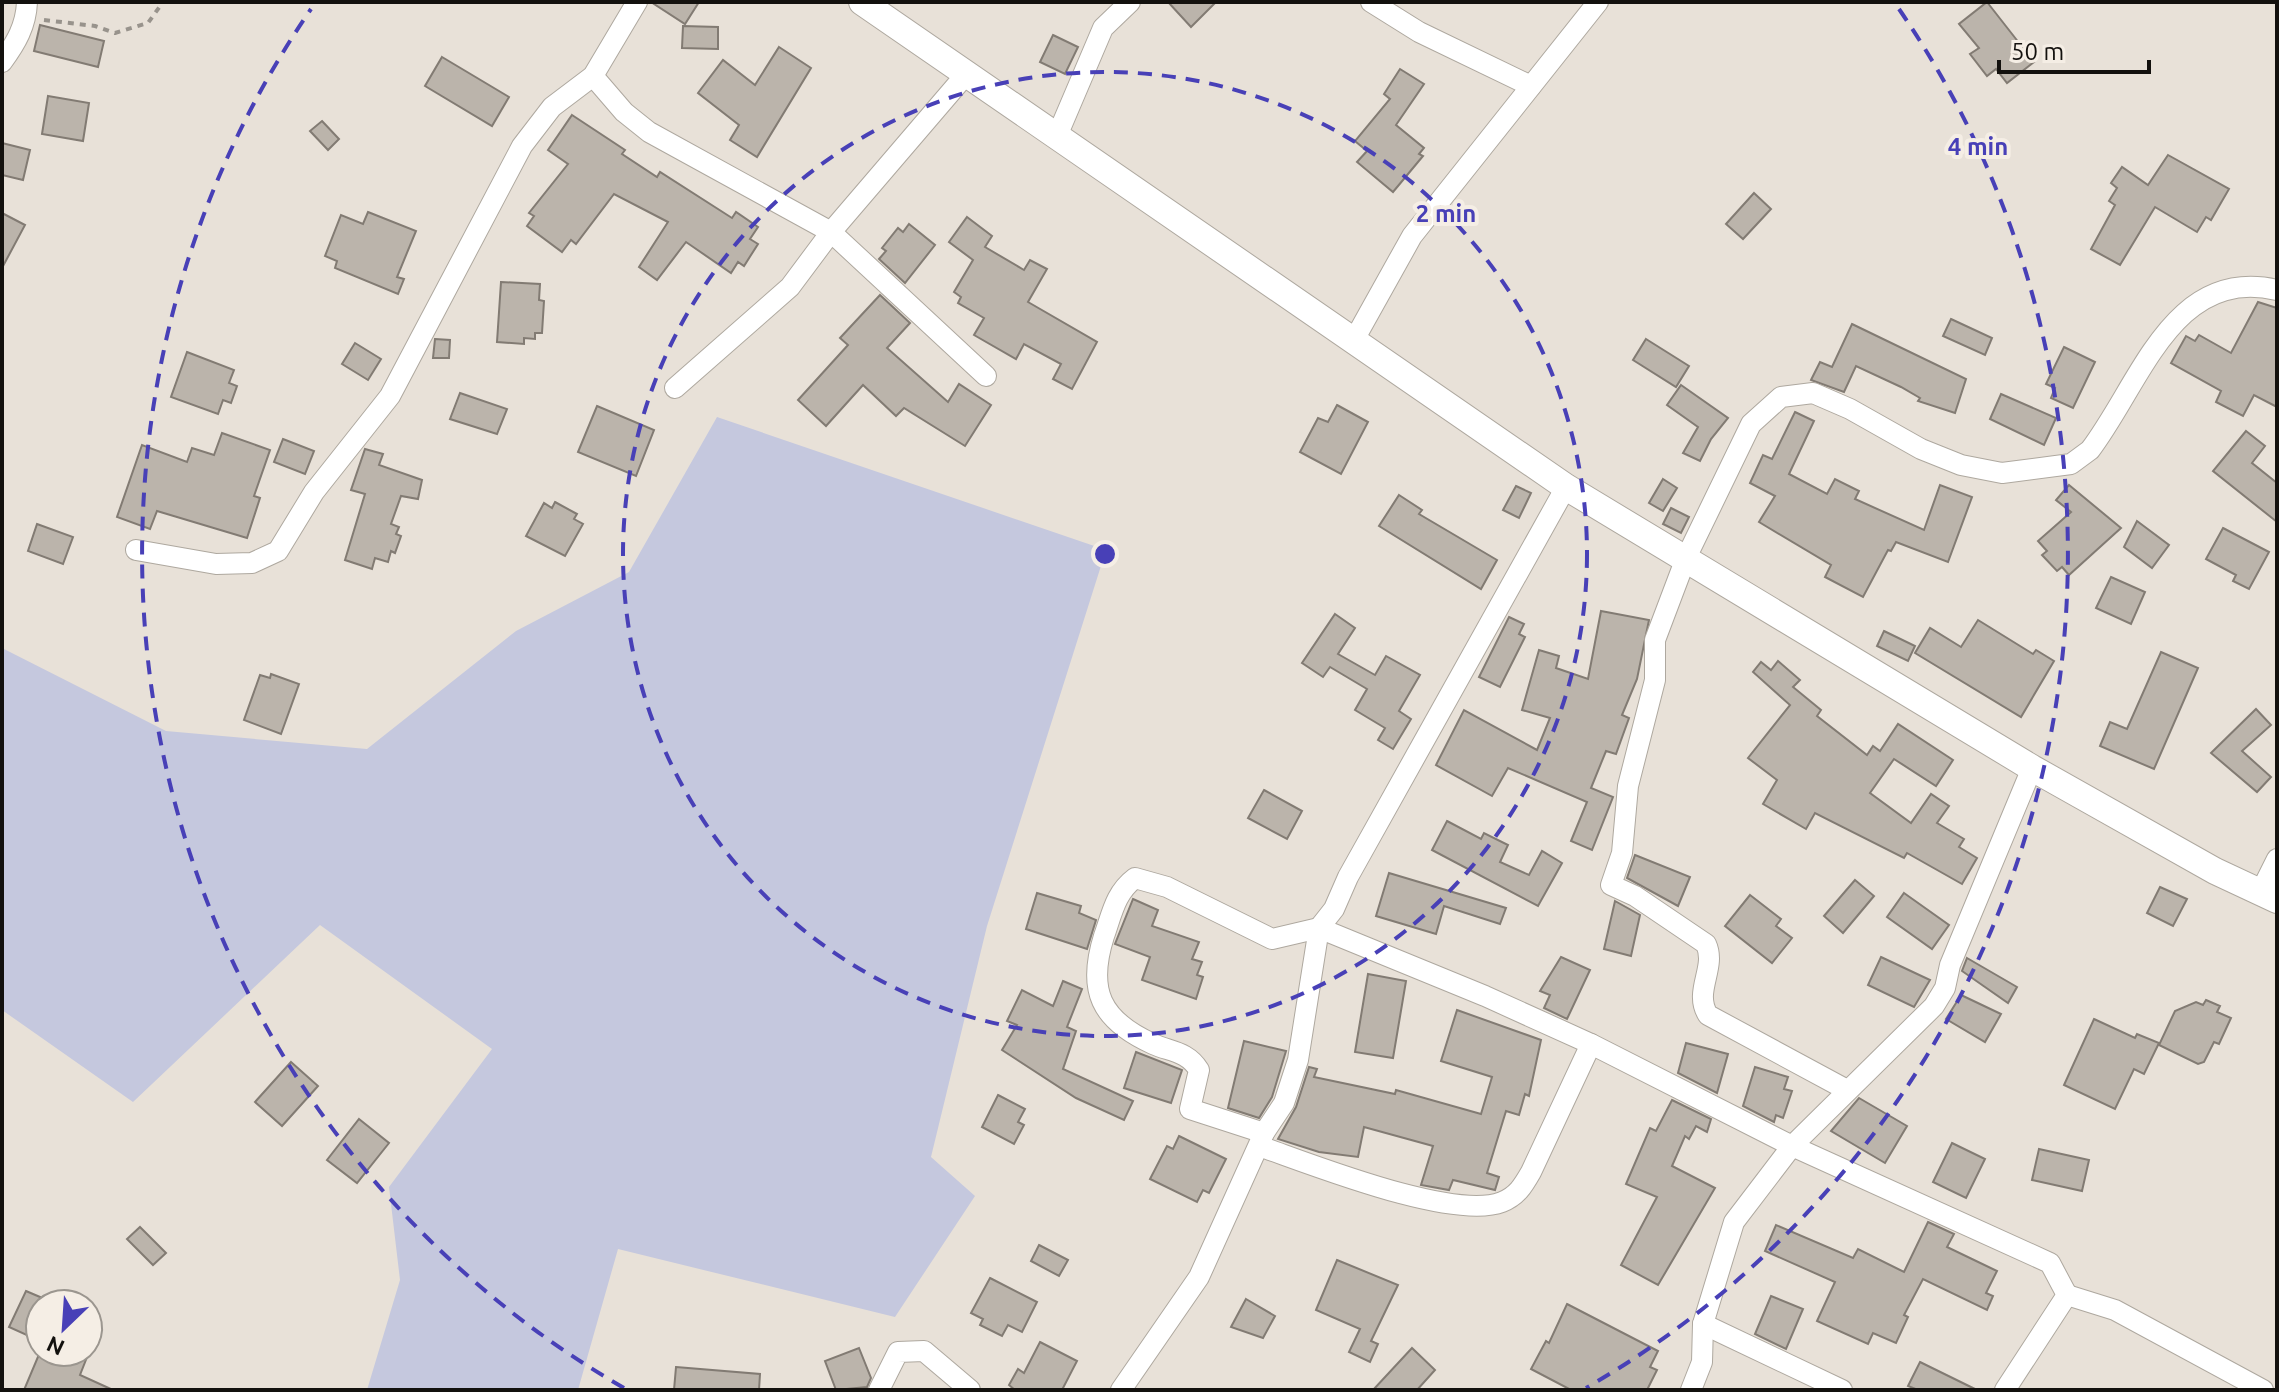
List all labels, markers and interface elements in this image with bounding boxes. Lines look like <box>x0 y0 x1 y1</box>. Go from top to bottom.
scale bar <box>1999 24 2149 74</box>
text: 50 m <box>2011 38 2064 65</box>
text: 4 min <box>1948 133 2008 160</box>
text: 2 min <box>1416 200 1476 227</box>
centre of rings <box>1091 540 1119 568</box>
north arrow <box>24 1288 104 1368</box>
text: N <box>43 1332 68 1361</box>

